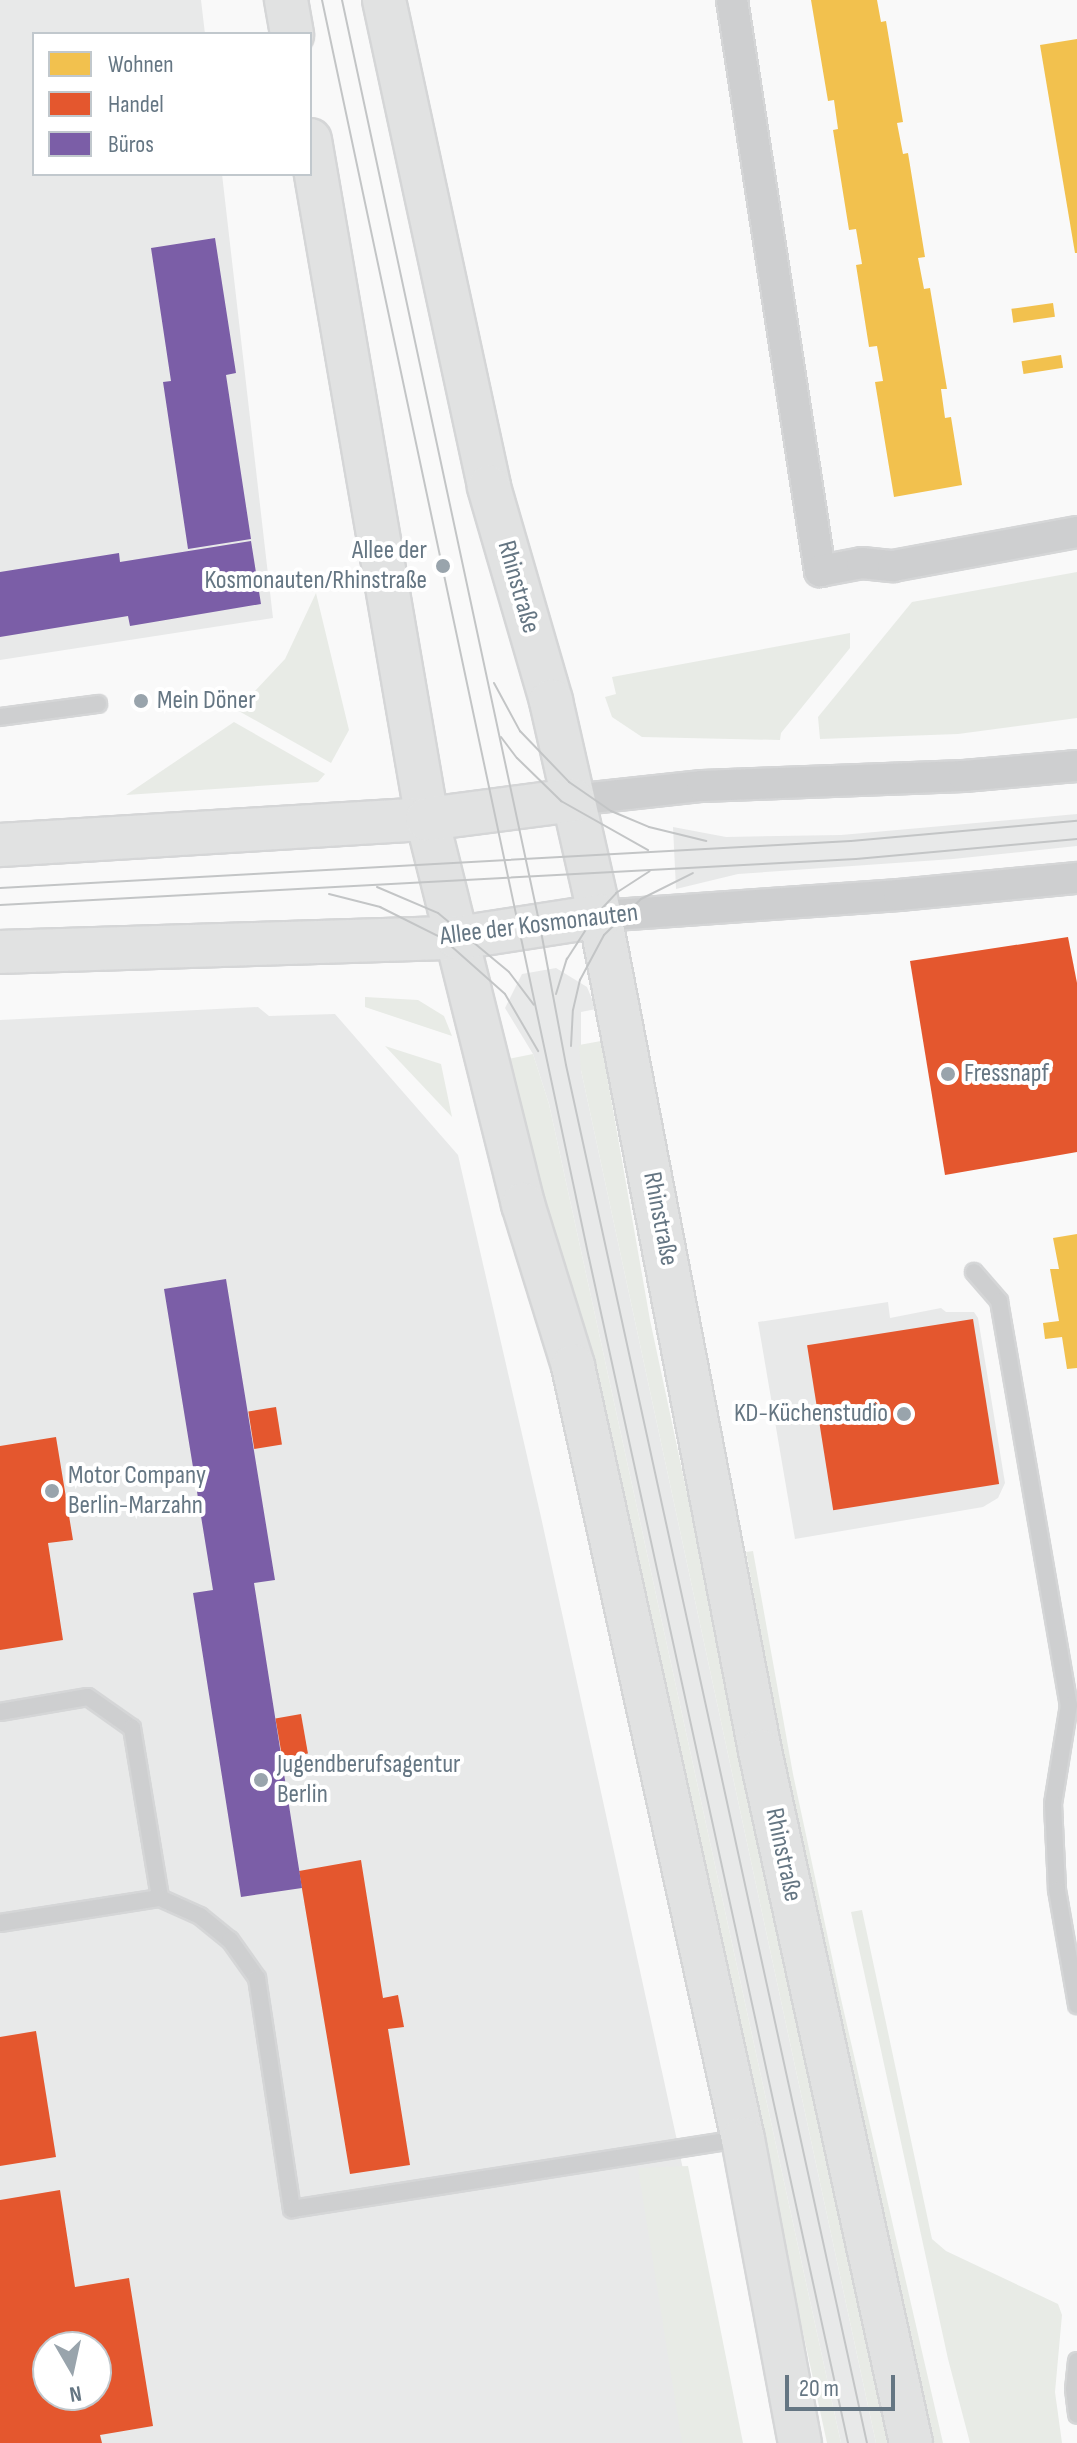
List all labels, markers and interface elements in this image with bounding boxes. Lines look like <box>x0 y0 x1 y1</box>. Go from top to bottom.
legend <box>32 32 312 176</box>
text: Wohnen <box>108 50 174 79</box>
text: Handel <box>108 90 164 119</box>
text: Büros <box>108 130 154 159</box>
place label: Allee der Kosmonauten/Rhinstraße <box>204 535 427 596</box>
street label: Rhinstraße <box>490 537 546 637</box>
marker: Allee der Kosmonauten/Rhinstraße <box>434 557 452 575</box>
place label: Mein Döner <box>157 685 256 717</box>
marker: Mein Döner <box>132 692 150 710</box>
street label: Allee der Kosmonauten <box>438 897 640 953</box>
place label: Fressnapf <box>964 1058 1049 1090</box>
marker: Fressnapf <box>939 1065 957 1083</box>
street label: Rhinstraße <box>636 1170 684 1268</box>
place label: KD-Küchenstudio <box>734 1398 888 1430</box>
marker: KD-Küchenstudio <box>895 1405 913 1423</box>
place label: Motor Company Berlin-Marzahn <box>68 1460 206 1522</box>
marker: Motor Company Berlin-Marzahn <box>43 1482 61 1500</box>
place label: Jugendberufsagentur Berlin <box>277 1749 460 1810</box>
marker: Jugendberufsagentur Berlin <box>252 1771 270 1789</box>
street label: Rhinstraße <box>758 1805 808 1905</box>
north arrow <box>32 2331 112 2411</box>
scale bar <box>789 2359 899 2409</box>
text: 20 m <box>799 2374 839 2403</box>
text: N <box>68 2379 83 2407</box>

